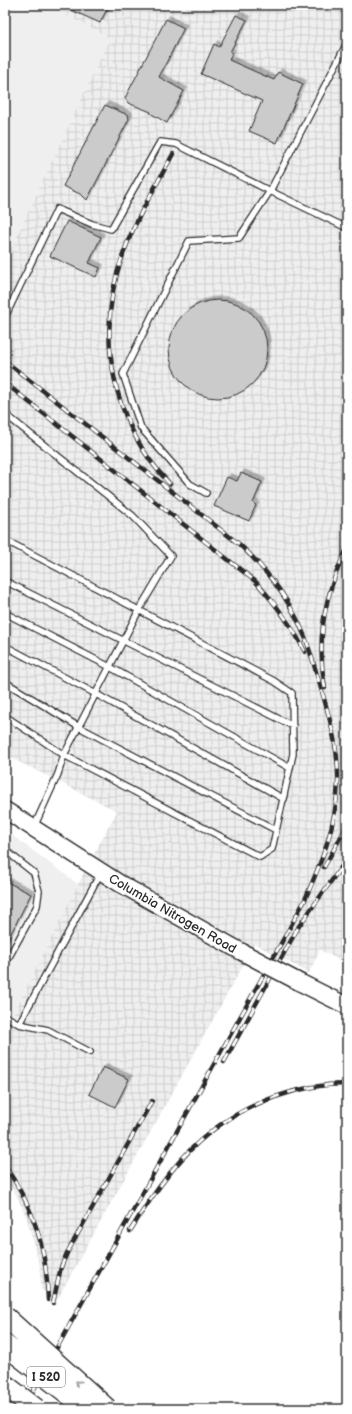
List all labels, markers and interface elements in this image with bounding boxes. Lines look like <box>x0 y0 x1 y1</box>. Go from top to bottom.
street label: Columbia Nitrogen Road <box>106 871 239 957</box>
road number: I 520 <box>27 1367 65 1387</box>
one-way arrow <box>75 1381 83 1388</box>

